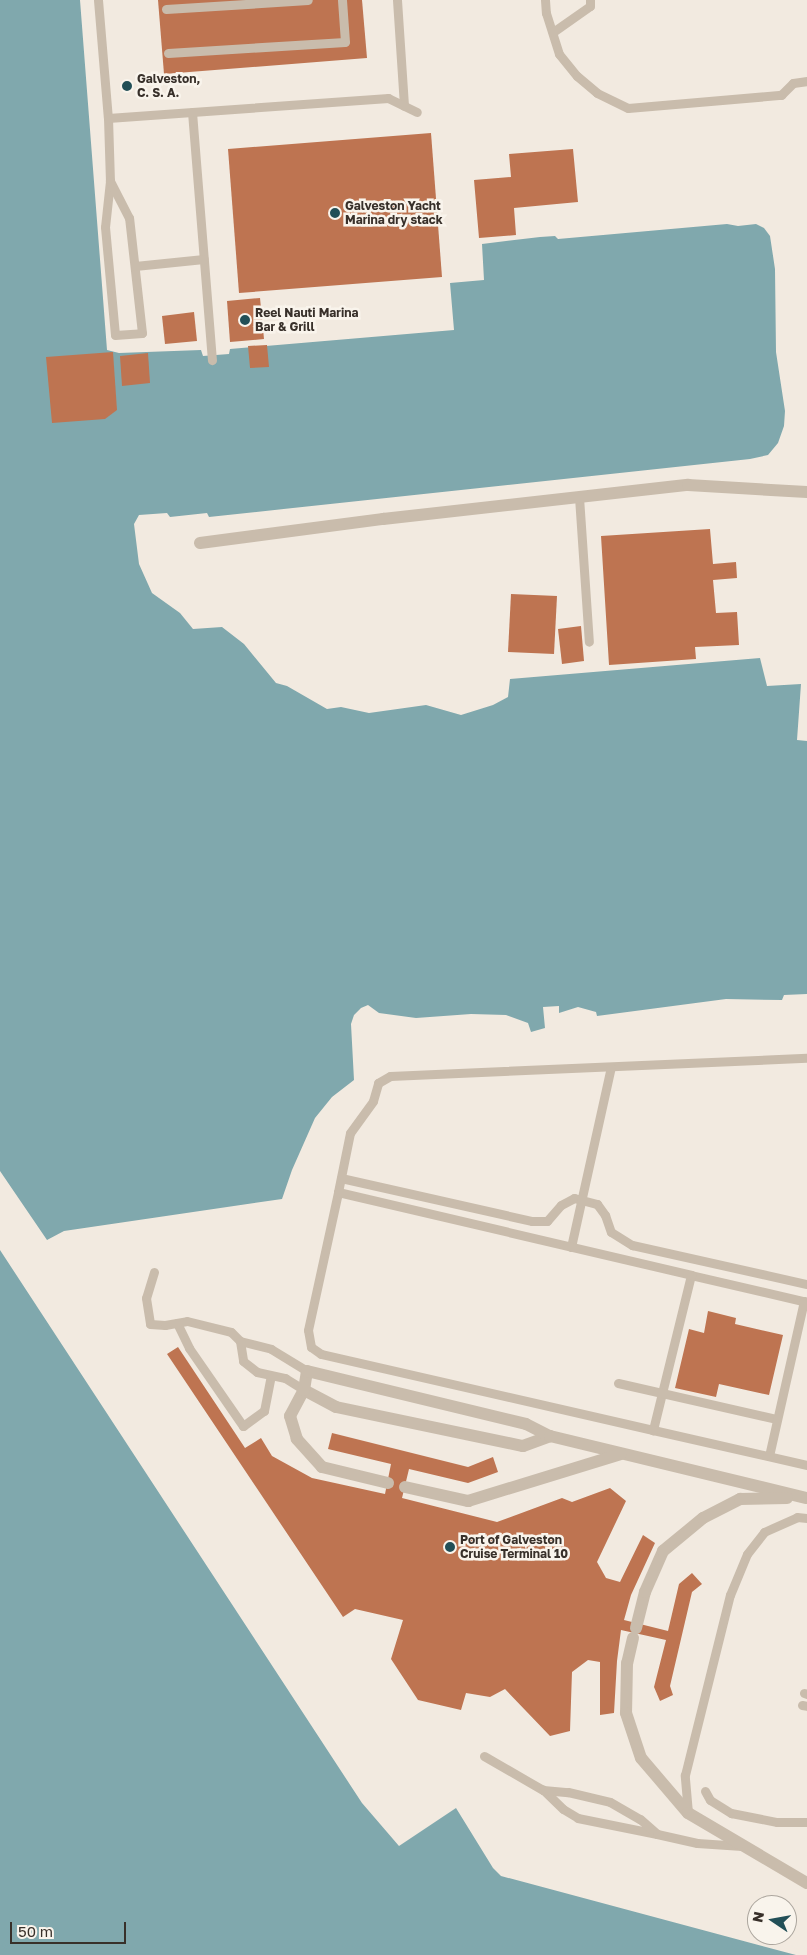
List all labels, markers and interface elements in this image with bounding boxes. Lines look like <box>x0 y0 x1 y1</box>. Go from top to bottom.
place label: Galveston, C. S. A. <box>137 72 200 100</box>
marker: Galveston, C. S. A. <box>121 80 133 92</box>
place label: Galveston Yacht Marina dry stack <box>345 199 443 227</box>
marker: Galveston Yacht Marina dry stack <box>329 207 341 219</box>
place label: Reel Nauti Marina Bar & Grill <box>255 306 358 334</box>
marker: Reel Nauti Marina Bar & Grill <box>239 314 251 326</box>
place label: Port of Galveston Cruise Terminal 10 <box>460 1533 568 1561</box>
marker: Port of Galveston Cruise Terminal 10 <box>444 1541 456 1553</box>
north arrow <box>747 1895 797 1945</box>
text: N <box>748 1910 767 1924</box>
scale bar <box>12 1912 129 1944</box>
text: 50 m <box>18 1922 53 1940</box>

